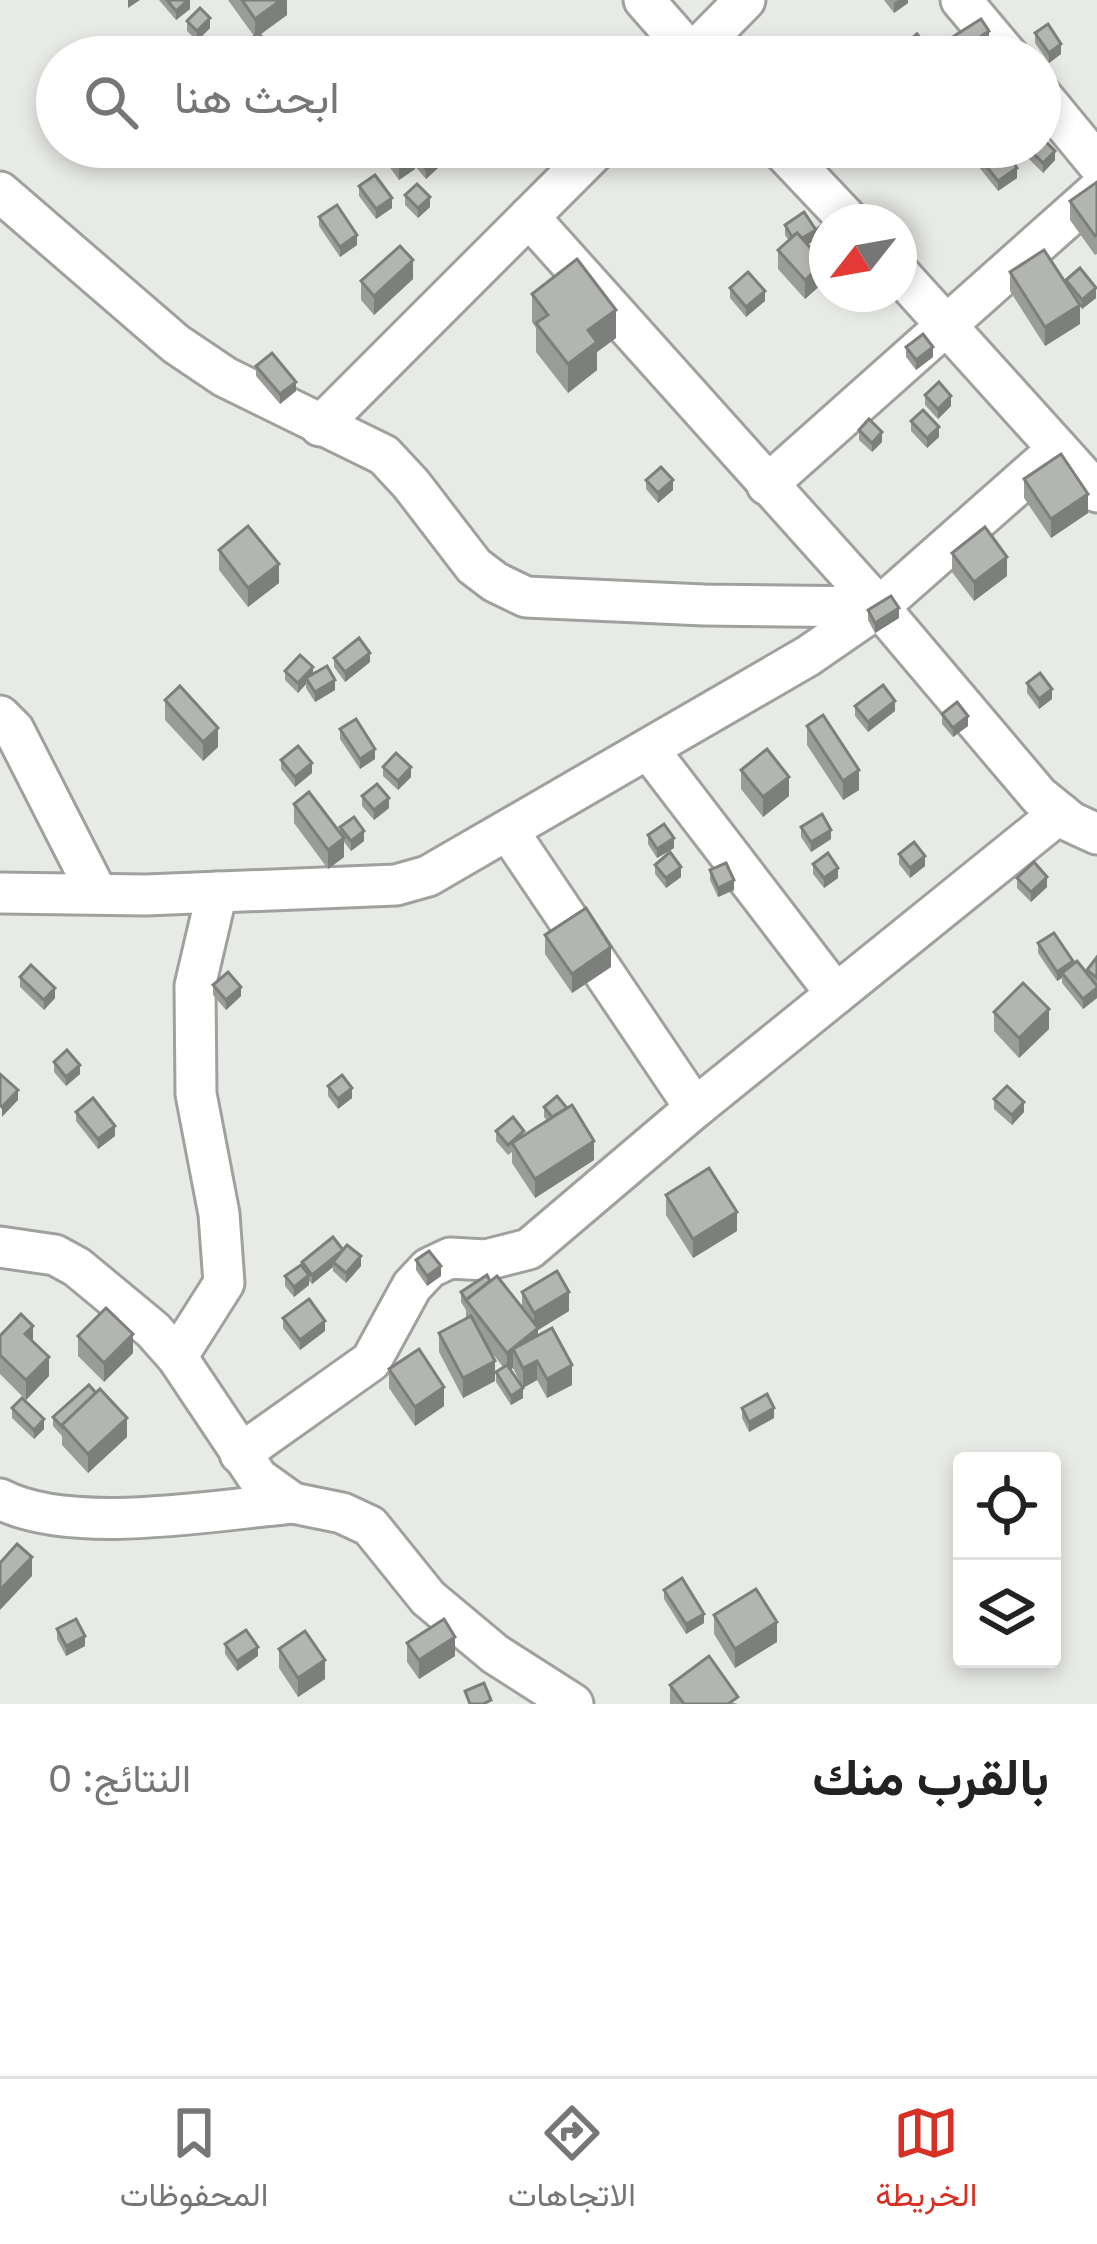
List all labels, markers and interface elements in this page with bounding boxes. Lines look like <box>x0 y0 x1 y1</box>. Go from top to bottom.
search box <box>36 36 1061 168</box>
icon: search <box>78 69 144 135</box>
text: ابحث هنا <box>174 69 340 123</box>
north arrow <box>809 204 917 312</box>
map controls <box>953 1452 1061 1668</box>
button: locate <box>953 1452 1061 1560</box>
button: layers <box>953 1560 1061 1668</box>
text: بالقرب منك <box>812 1745 1049 1806</box>
text: النتائج: 0 <box>48 1754 191 1801</box>
tab: المحفوظات <box>120 2100 268 2224</box>
tab: الاتجاهات <box>508 2100 636 2224</box>
tab: الخريطة <box>875 2100 977 2224</box>

